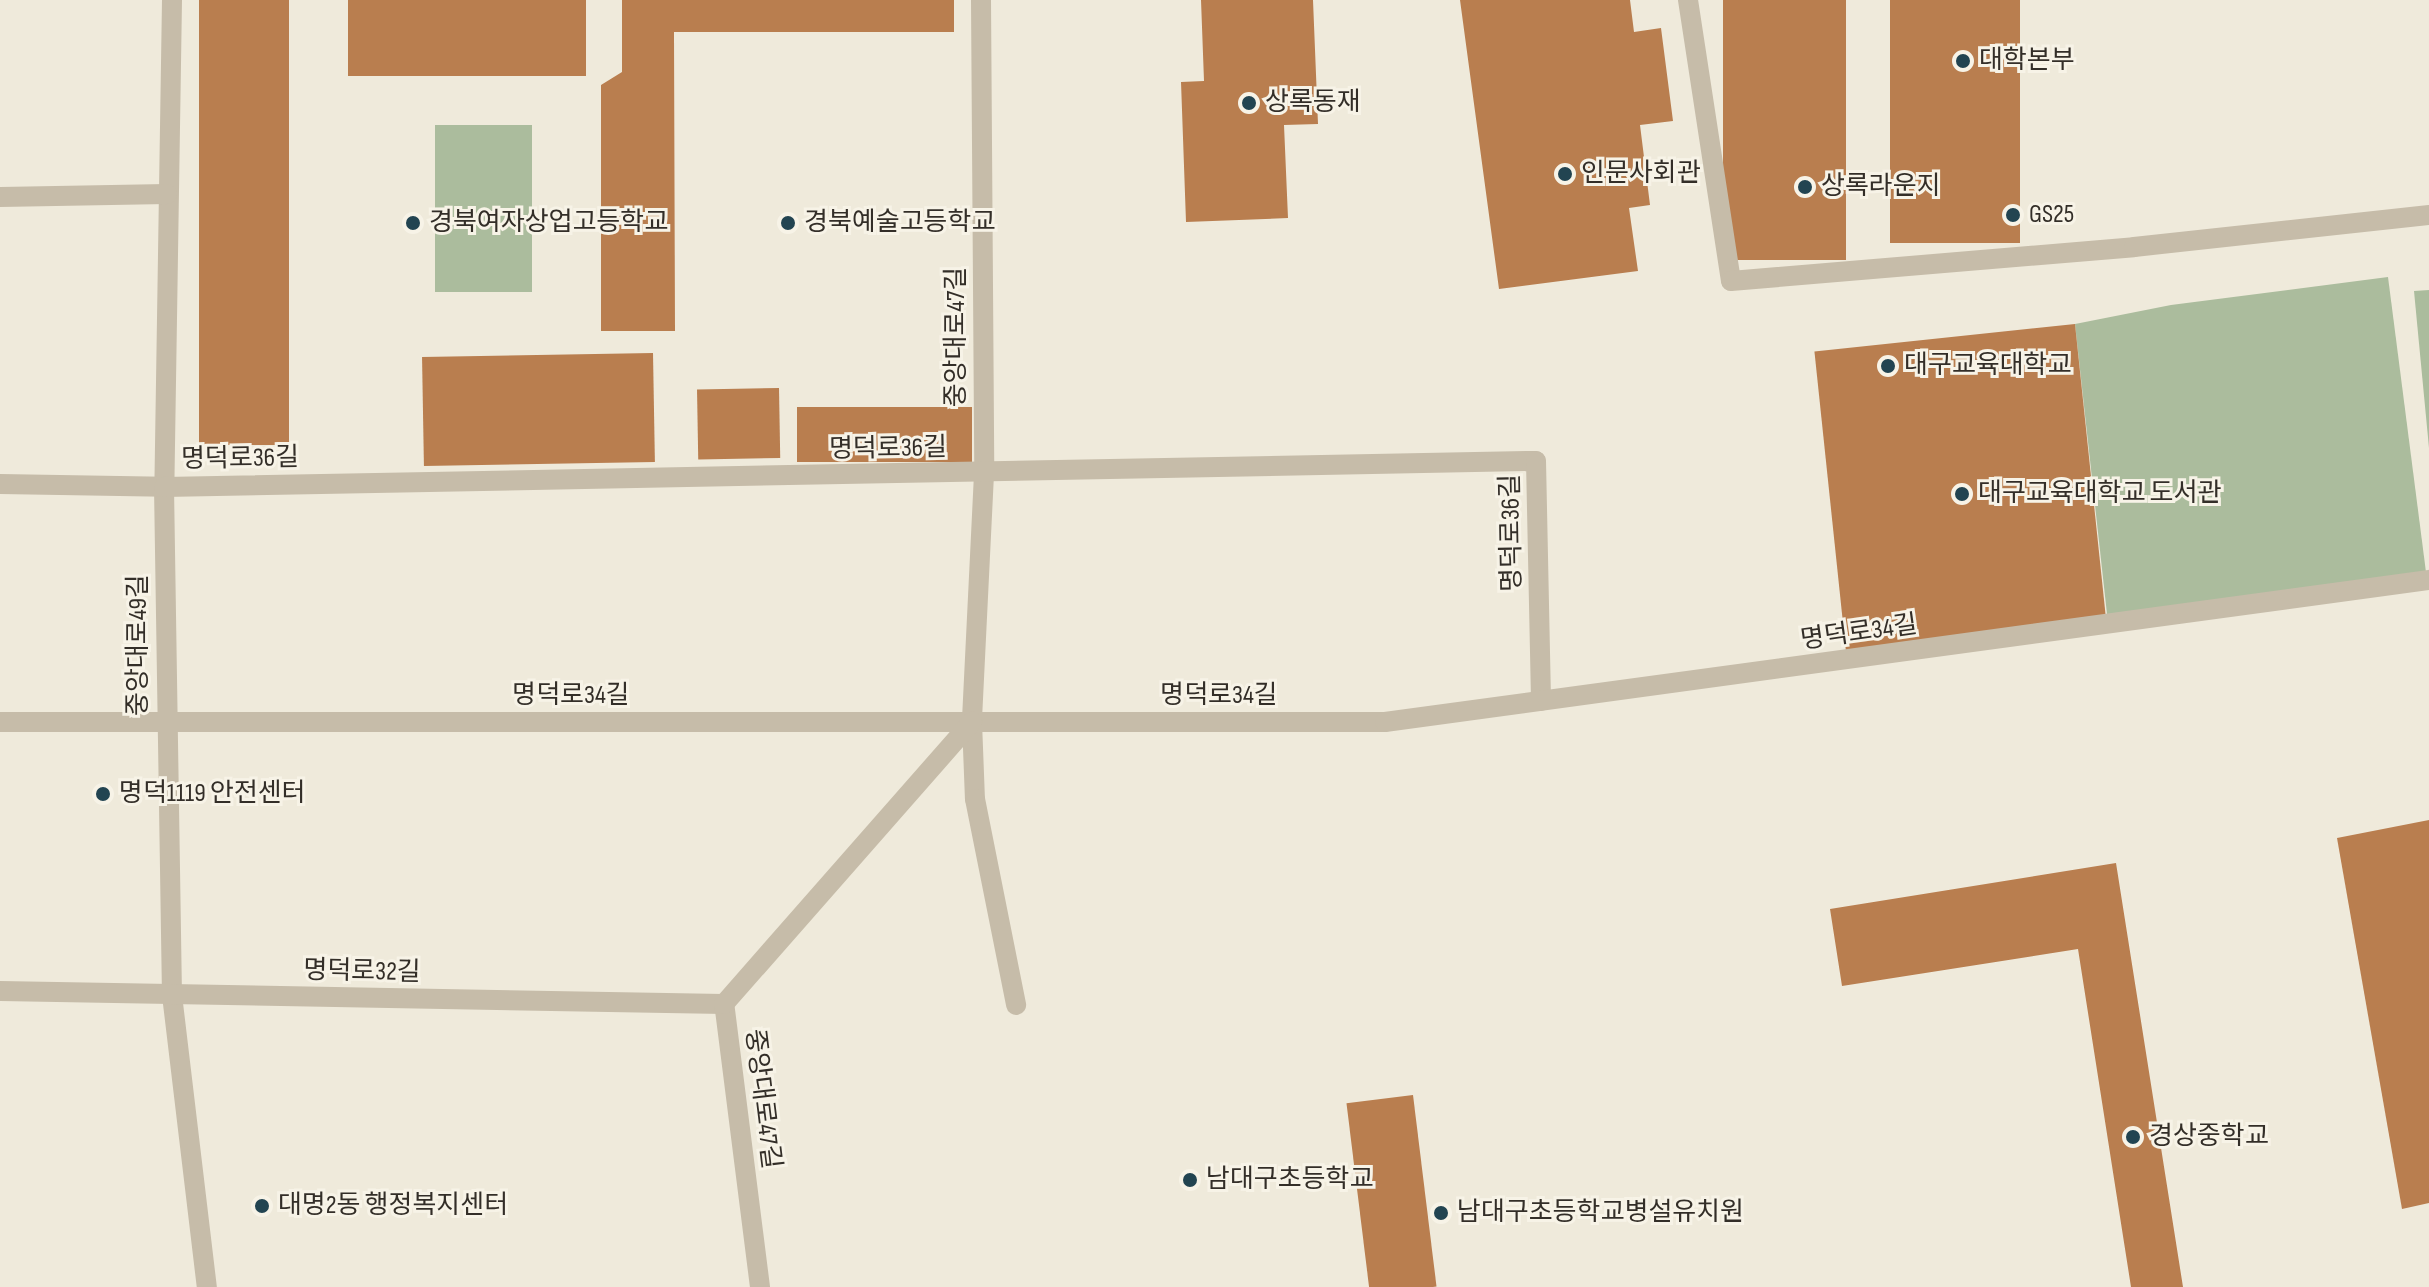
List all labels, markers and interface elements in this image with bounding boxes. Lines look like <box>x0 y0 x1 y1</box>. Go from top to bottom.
place label: 대학본부 <box>1979 45 2075 77</box>
marker: 대학본부 <box>1954 52 1972 70</box>
place label: 상록동재 <box>1265 87 1361 119</box>
marker: 상록동재 <box>1240 94 1258 112</box>
place label: 인문사회관 <box>1581 158 1701 190</box>
marker: 인문사회관 <box>1556 165 1574 183</box>
place label: 상록라운지 <box>1821 171 1941 203</box>
marker: 상록라운지 <box>1796 178 1814 196</box>
place label: GS25 <box>2029 199 2074 231</box>
marker: GS25 <box>2004 206 2022 224</box>
place label: 경북여자상업고등학교 <box>429 207 668 239</box>
place label: 경북예술고등학교 <box>804 207 995 239</box>
marker: 경북여자상업고등학교 <box>404 214 422 232</box>
marker: 경북예술고등학교 <box>779 214 797 232</box>
street label: 중앙대로47길 <box>941 267 973 407</box>
place label: 대구교육대학교 <box>1904 350 2071 382</box>
marker: 대구교육대학교 <box>1879 357 1897 375</box>
street label: 명덕로36길 <box>829 432 947 466</box>
street label: 명덕로36길 <box>181 442 299 476</box>
street label: 명덕로36길 <box>1495 474 1529 592</box>
place label: 대구교육대학교 도서관 <box>1978 478 2221 510</box>
marker: 대구교육대학교 도서관 <box>1953 485 1971 503</box>
street label: 중앙대로49길 <box>123 574 155 716</box>
street label: 명덕로34길 <box>1799 609 1919 657</box>
street label: 명덕로34길 <box>512 680 630 712</box>
street label: 명덕로34길 <box>1160 680 1278 712</box>
place label: 명덕1119 안전센터 <box>119 778 305 810</box>
marker: 명덕1119 안전센터 <box>94 785 112 803</box>
street label: 명덕로32길 <box>303 955 421 989</box>
street label: 중앙대로47길 <box>738 1027 786 1171</box>
place label: 경상중학교 <box>2149 1121 2269 1153</box>
marker: 경상중학교 <box>2124 1128 2142 1146</box>
place label: 남대구초등학교 <box>1206 1164 1373 1196</box>
marker: 남대구초등학교 <box>1181 1171 1199 1189</box>
place label: 대명2동 행정복지센터 <box>278 1190 508 1222</box>
marker: 대명2동 행정복지센터 <box>253 1197 271 1215</box>
place label: 남대구초등학교병설유치원 <box>1457 1197 1744 1229</box>
marker: 남대구초등학교병설유치원 <box>1432 1204 1450 1222</box>

